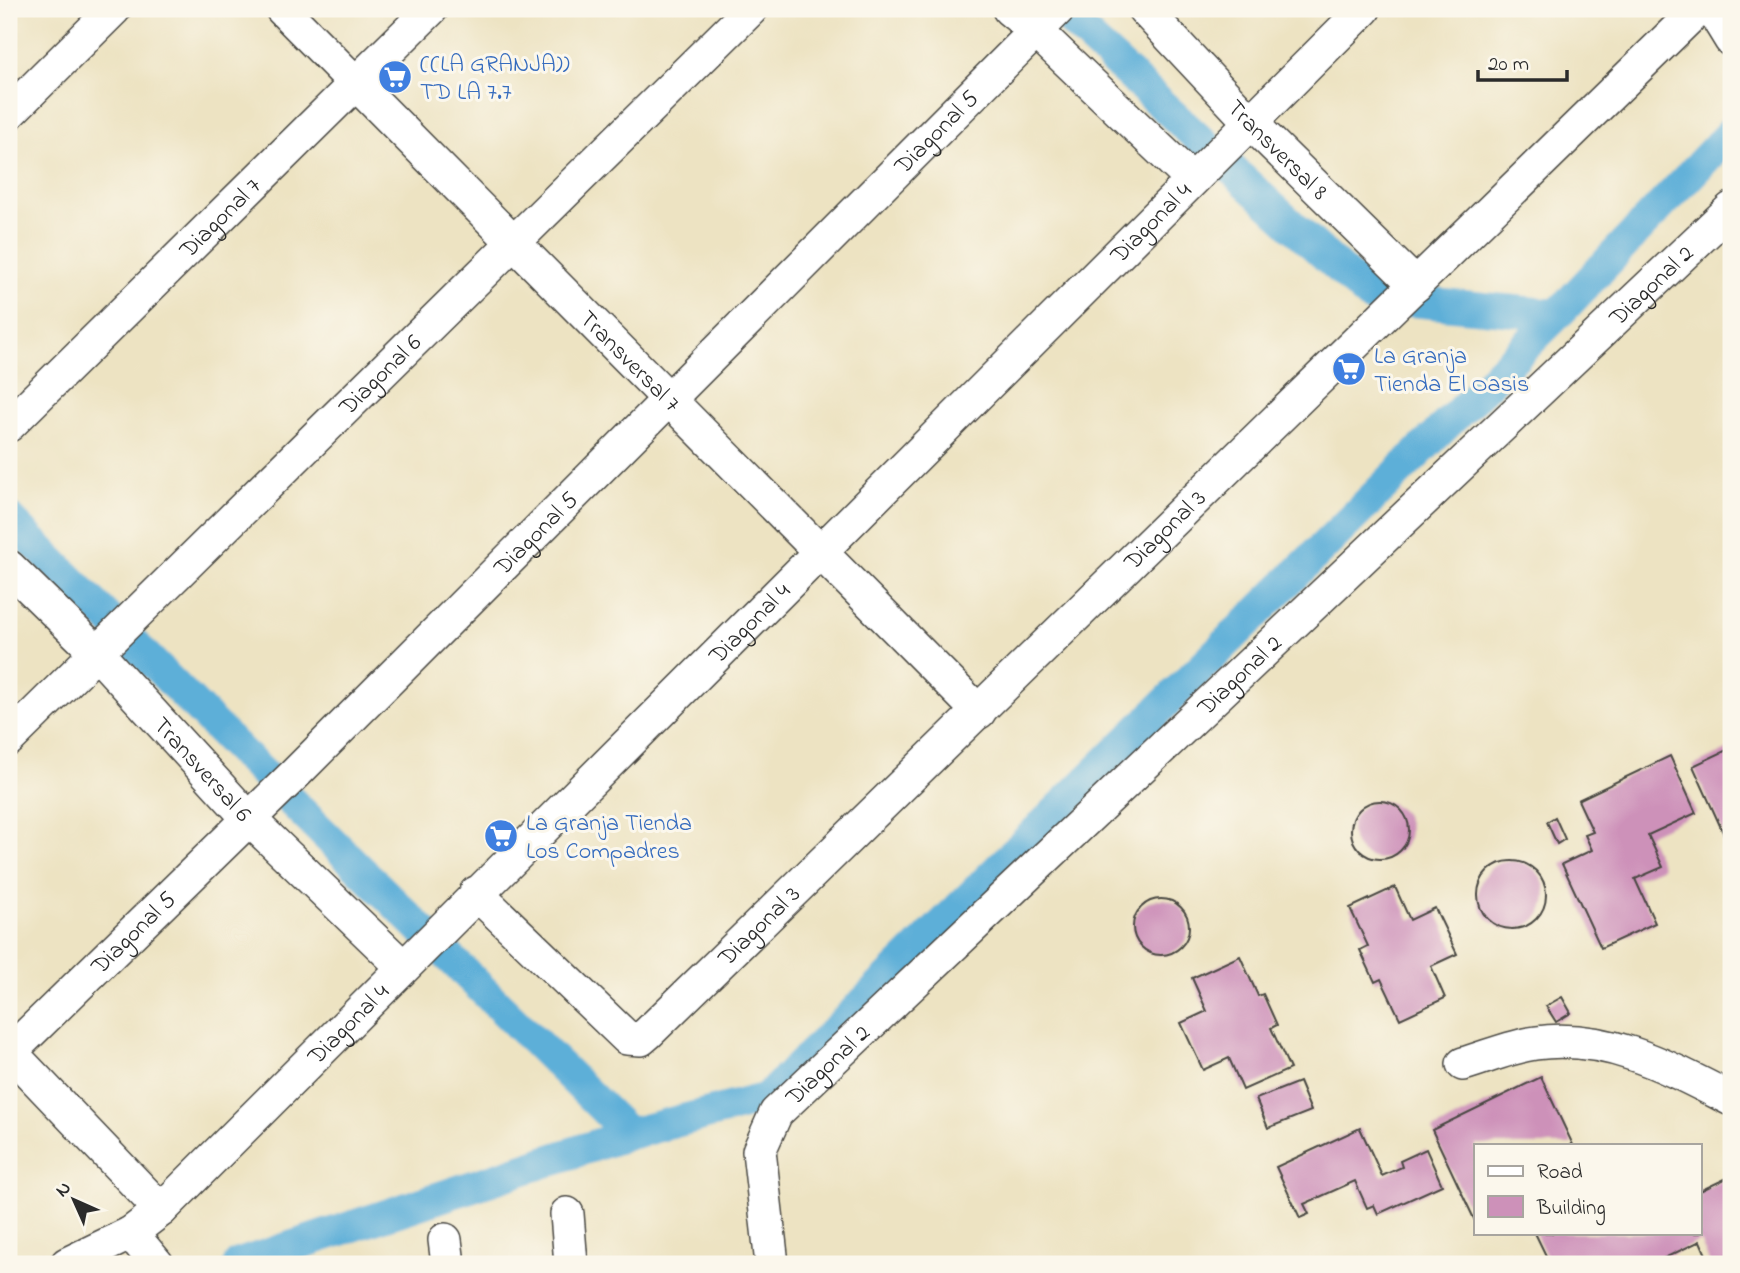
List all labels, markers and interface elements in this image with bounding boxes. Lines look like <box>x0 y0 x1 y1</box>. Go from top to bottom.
scale bar <box>1478 38 1567 82</box>
place label: ((LA GRANJA)) TD LA 7.7 <box>420 48 570 111</box>
text: 20 m <box>1488 50 1529 80</box>
supermarket icon: ((LA GRANJA)) TD LA 7.7 <box>376 58 414 96</box>
street label: Diagonal 5 <box>887 83 988 184</box>
street label: Transversal 8 <box>1217 93 1335 209</box>
street label: Diagonal 7 <box>172 170 271 268</box>
street label: Diagonal 4 <box>1103 175 1201 273</box>
street label: Diagonal 2 <box>1602 238 1703 336</box>
street label: Transversal 7 <box>570 303 688 421</box>
street label: Diagonal 6 <box>332 327 431 426</box>
place label: La Granja Tienda El Oasis <box>1374 340 1529 403</box>
supermarket icon: La Granja Tienda El Oasis <box>1330 350 1368 388</box>
street label: Diagonal 3 <box>1116 483 1215 580</box>
street label: Diagonal 5 <box>486 484 587 586</box>
street label: Diagonal 4 <box>701 576 800 674</box>
street label: Diagonal 2 <box>1190 628 1291 726</box>
street label: Transversal 6 <box>144 710 259 831</box>
place label: La Granja Tienda Los Compadres <box>526 807 692 870</box>
supermarket icon: La Granja Tienda Los Compadres <box>482 817 520 855</box>
street label: Diagonal 3 <box>710 879 809 976</box>
street label: Diagonal 5 <box>83 884 185 985</box>
street label: Diagonal 4 <box>300 976 399 1075</box>
street label: Diagonal 2 <box>778 1017 879 1116</box>
legend <box>1474 1144 1702 1234</box>
text: Road <box>1537 1158 1583 1188</box>
north arrow <box>38 1164 108 1234</box>
text: N <box>50 1176 78 1204</box>
text: Building <box>1536 1194 1606 1226</box>

